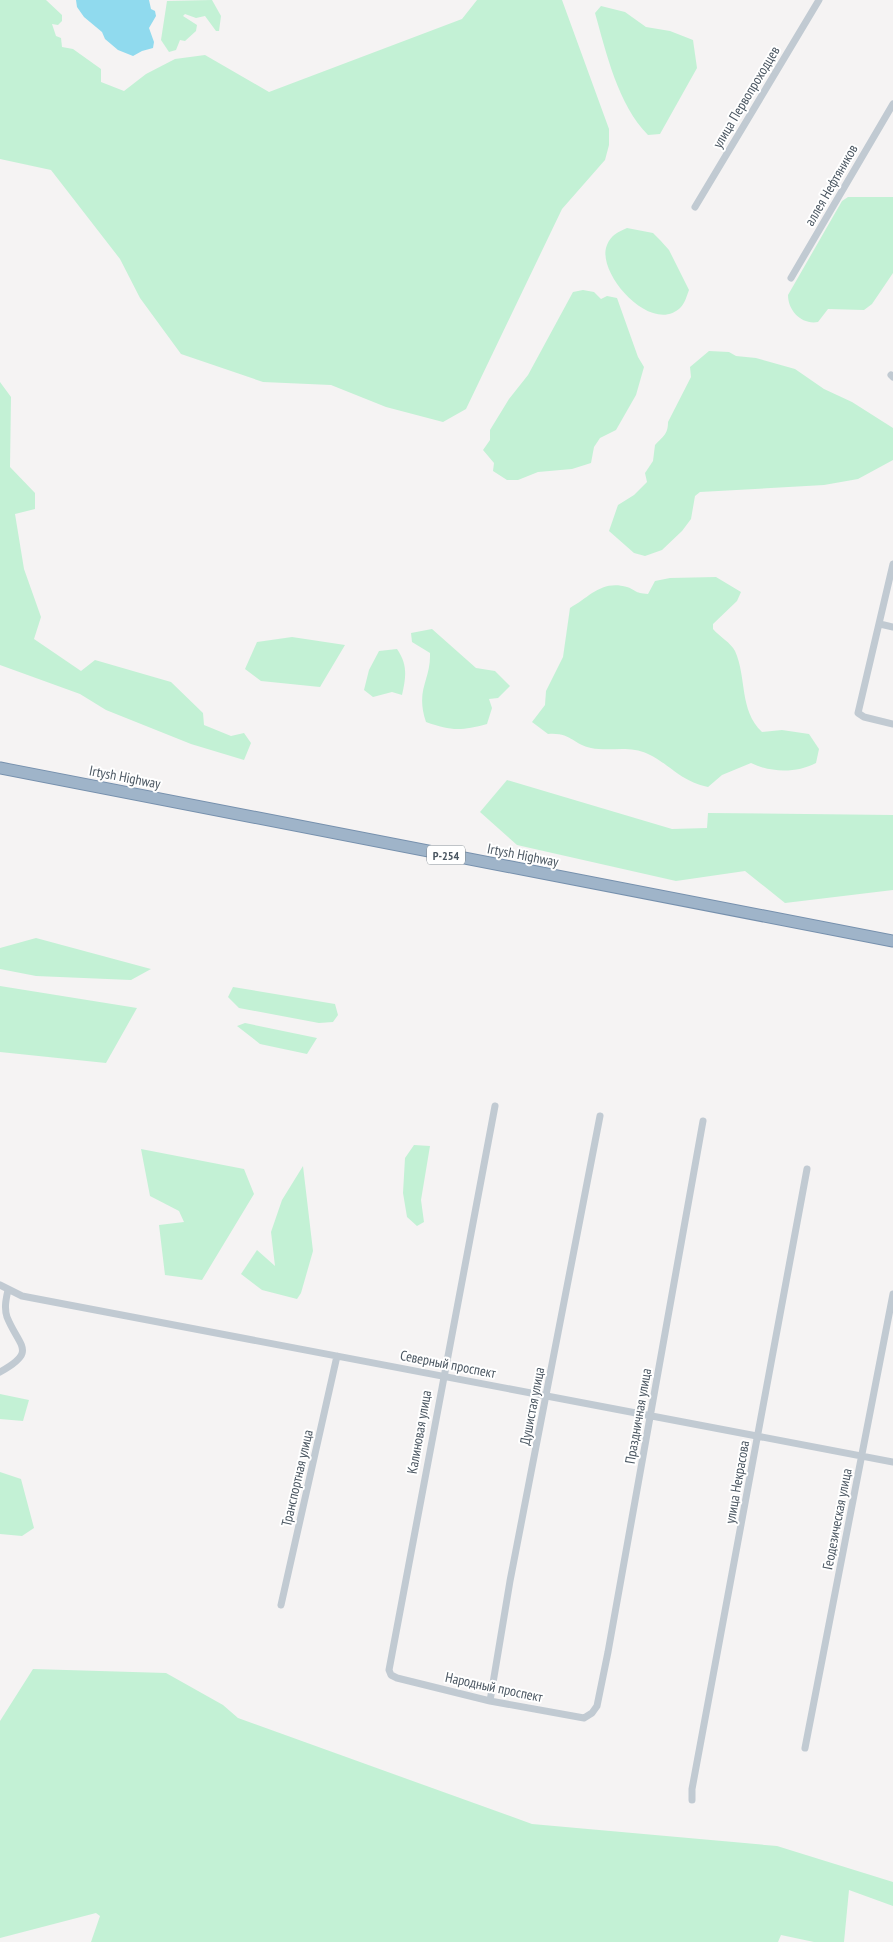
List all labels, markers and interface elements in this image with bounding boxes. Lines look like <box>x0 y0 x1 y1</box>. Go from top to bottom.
street label: улица Первопроходцев <box>708 42 784 151</box>
street label: аллея Нефтяников <box>800 141 862 229</box>
street label: Irtysh Highway <box>88 761 163 793</box>
street label: Irtysh Highway <box>486 839 561 871</box>
road number: Р-254 <box>427 846 465 864</box>
street label: Северный проспект <box>399 1346 498 1382</box>
street label: Душистая улица <box>516 1366 548 1446</box>
street label: Праздничная улица <box>621 1367 655 1465</box>
street label: Калиновая улица <box>403 1389 435 1475</box>
street label: Транспортная улица <box>277 1428 317 1528</box>
street label: улица Некрасова <box>721 1439 753 1525</box>
street label: Геодезическая улица <box>818 1467 856 1571</box>
street label: Народный проспект <box>444 1668 545 1706</box>

